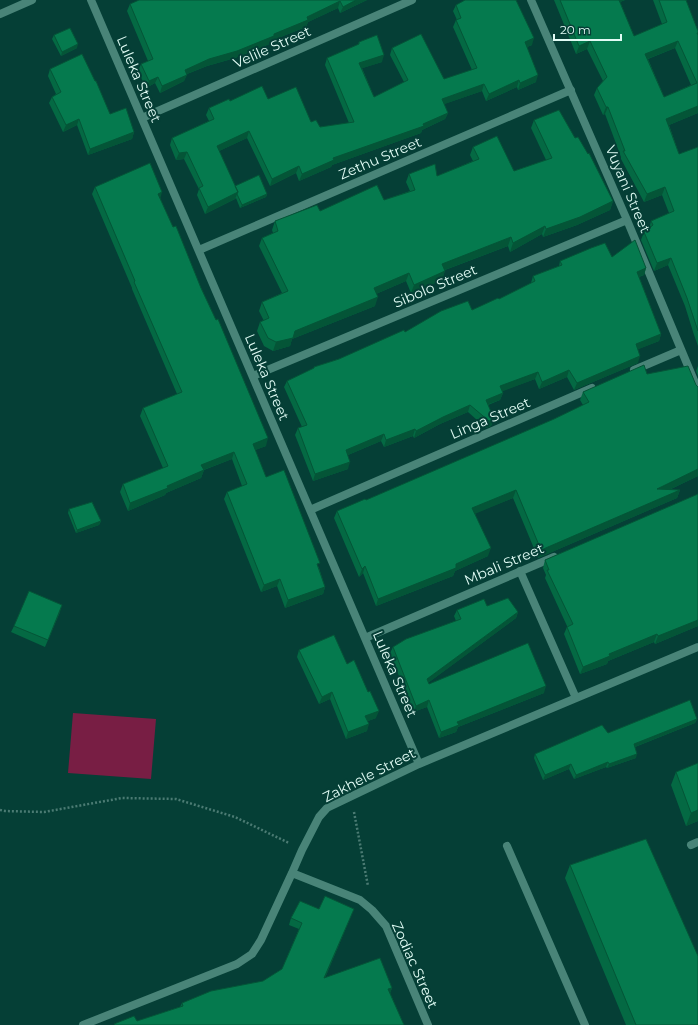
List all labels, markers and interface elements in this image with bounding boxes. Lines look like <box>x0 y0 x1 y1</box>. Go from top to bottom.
scale bar <box>554 16 621 42</box>
street label: Velile Street <box>230 22 314 72</box>
text: 20 m <box>560 22 591 37</box>
street label: Luleka Street <box>113 33 165 125</box>
street label: Zethu Street <box>336 132 424 183</box>
street label: Vuyani Street <box>601 142 655 236</box>
street label: Sibolo Street <box>390 260 480 312</box>
street label: Luleka Street <box>241 331 293 423</box>
street label: Linga Street <box>447 393 533 443</box>
street label: Mbali Street <box>462 539 547 589</box>
street label: Luleka Street <box>369 628 421 720</box>
street label: Zakhele Street <box>320 744 419 806</box>
street label: Zodiac Street <box>388 919 442 1011</box>

